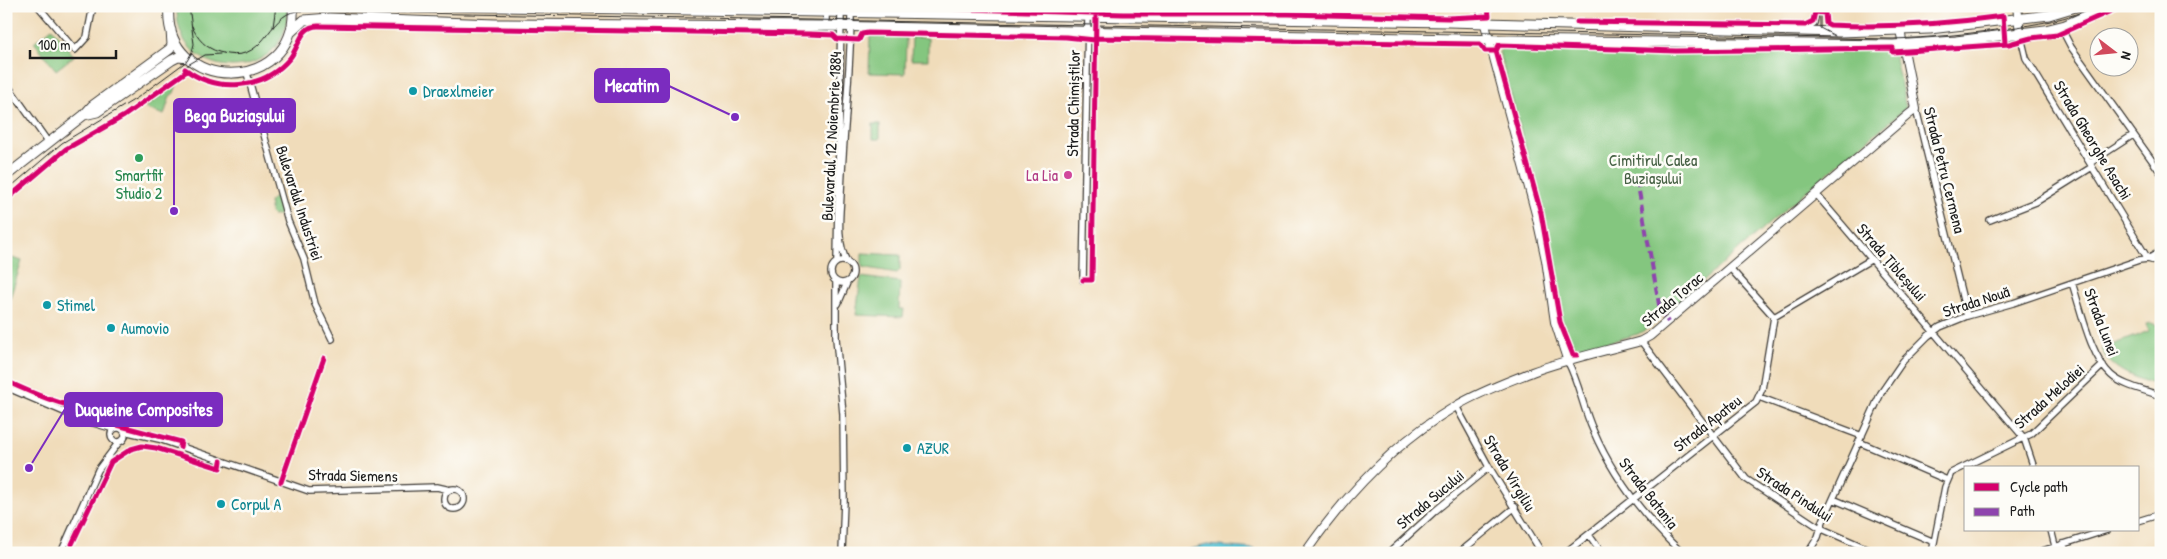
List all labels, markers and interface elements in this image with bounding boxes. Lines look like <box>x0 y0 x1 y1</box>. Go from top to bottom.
scale bar <box>30 28 116 60</box>
north arrow <box>2090 28 2140 78</box>
text: 100 m <box>38 34 71 55</box>
street label: Strada Chimiștilor <box>1061 49 1085 157</box>
text: N <box>2117 50 2137 62</box>
street label: Bulevardul 12 Noiembrie 1884 <box>816 51 846 221</box>
callout: Mecatim <box>595 69 669 102</box>
text: Mecatim <box>605 73 659 98</box>
street label: Strada Gheorghe Asachi <box>2049 76 2137 204</box>
place label: Draexlmeier <box>423 80 494 102</box>
marker: Draexlmeier <box>407 85 419 97</box>
callout: Bega Buziașului <box>174 99 295 132</box>
text: Bega Buziașului <box>185 103 285 129</box>
street label: Strada Petru Cermena <box>1919 105 1971 235</box>
street label: Bulevardul Industriei <box>271 143 329 263</box>
park label: Cimitirul Calea Buziașului <box>1609 149 1697 189</box>
marker: Smartfit Studio 2 <box>133 152 145 164</box>
place label: Smartfit Studio 2 <box>115 164 164 204</box>
place label: La Lia <box>1026 164 1058 186</box>
marker: La Lia <box>1062 169 1074 181</box>
street label: Strada Țibleșului <box>1852 218 1932 306</box>
street label: Strada Torac <box>1637 266 1708 331</box>
street label: Strada Nouă <box>1940 280 2012 322</box>
street label: Strada Lunei <box>2079 285 2125 359</box>
place label: Stimel <box>57 294 96 316</box>
marker: Stimel <box>41 299 53 311</box>
place label: Aumovio <box>121 317 170 339</box>
marker: Aumovio <box>105 322 117 334</box>
street label: Strada Melodiei <box>2009 358 2089 434</box>
street label: Strada Apateu <box>1668 389 1746 457</box>
callout: Duqueine Composites <box>65 393 222 426</box>
text: Duqueine Composites <box>75 397 213 423</box>
street label: Strada Virgiliu <box>1479 431 1542 516</box>
place label: AZUR <box>917 437 949 459</box>
marker: AZUR <box>901 442 913 454</box>
street label: Strada Batania <box>1614 453 1684 533</box>
street label: Strada Pindului <box>1753 461 1837 527</box>
street label: Strada Siemens <box>308 463 398 487</box>
street label: Strada Sucului <box>1391 464 1469 534</box>
legend <box>1964 466 2140 532</box>
text: Cycle path <box>2010 476 2068 497</box>
place label: Corpul A <box>231 493 282 515</box>
marker: Corpul A <box>215 498 227 510</box>
text: Path <box>2010 500 2035 521</box>

